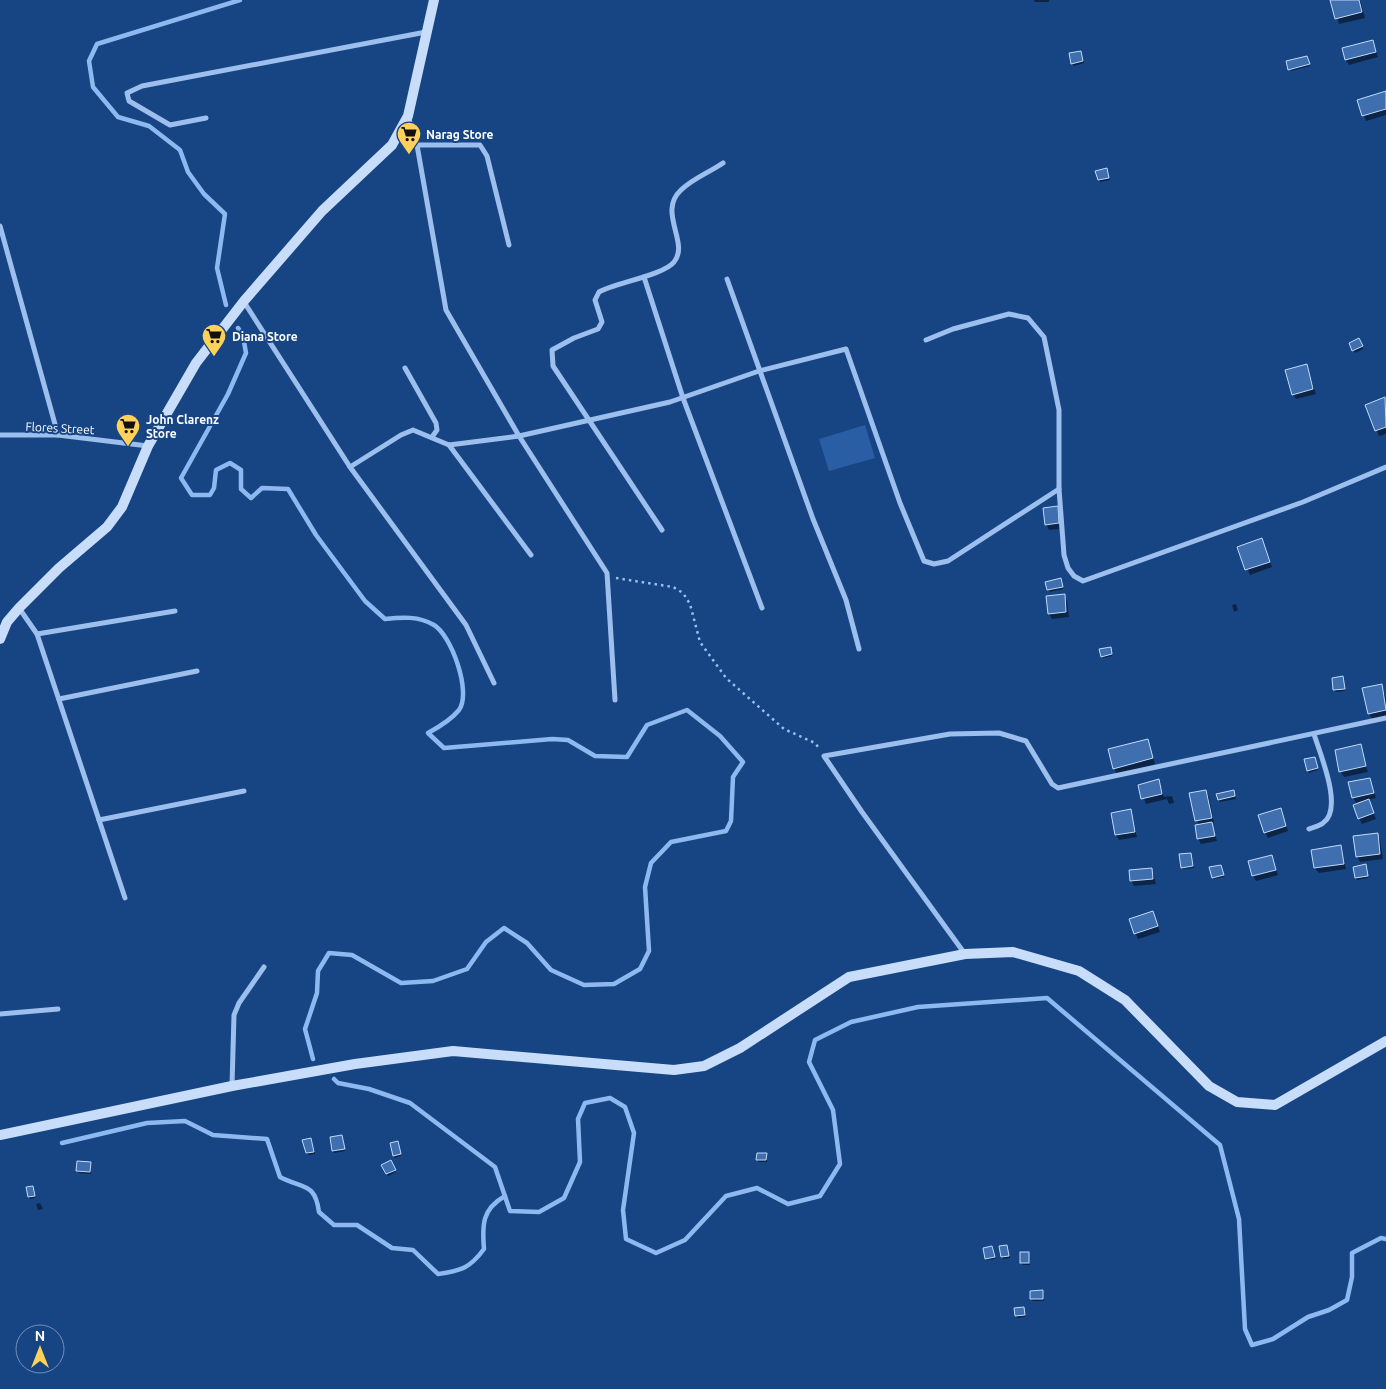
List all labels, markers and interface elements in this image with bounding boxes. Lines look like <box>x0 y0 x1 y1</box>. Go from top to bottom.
supermarket icon: Narag Store <box>396 121 422 155</box>
place label: Narag Store <box>426 128 494 141</box>
supermarket icon: Diana Store <box>201 323 227 357</box>
place label: Diana Store <box>232 330 298 343</box>
supermarket icon: John Clarenz Store <box>115 413 141 447</box>
place label: John Clarenz Store <box>146 413 219 440</box>
street label: Flores Street <box>25 420 95 436</box>
north arrow <box>15 1324 65 1374</box>
text: N <box>35 1328 45 1344</box>

